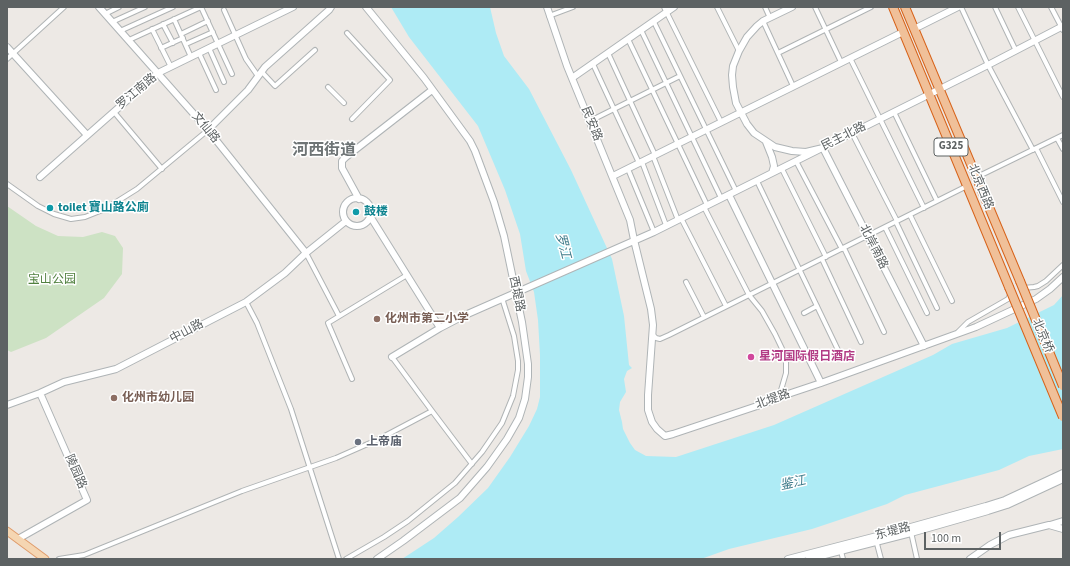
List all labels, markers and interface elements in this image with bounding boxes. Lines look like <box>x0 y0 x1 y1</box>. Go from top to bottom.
street label: 罗江南路 <box>114 71 160 113</box>
street label: 民安路 <box>578 105 604 143</box>
street label: 文仙路 <box>188 110 222 146</box>
street label: 民主北路 <box>819 120 869 154</box>
road number: G325 <box>934 138 968 156</box>
district label: 河西街道 <box>292 141 356 161</box>
street label: 北京西路 <box>964 162 996 212</box>
place label: toilet 寶山路公廁 <box>58 201 149 215</box>
marker: toilet 寶山路公廁 <box>45 203 55 213</box>
place label: 鼓楼 <box>364 205 388 219</box>
marker: 鼓楼 <box>351 207 361 217</box>
street label: 北岸南路 <box>856 222 890 272</box>
water label: 罗江 <box>551 231 573 261</box>
park label: 宝山公园 <box>28 273 76 287</box>
street label: 西堤路 <box>505 275 527 313</box>
place label: 化州市第二小学 <box>385 312 469 326</box>
marker: 化州市第二小学 <box>372 314 382 324</box>
street label: 中山路 <box>168 317 206 347</box>
street label: 北京桥 <box>1028 317 1056 355</box>
place label: 星河国际假日酒店 <box>759 350 855 364</box>
marker: 星河国际假日酒店 <box>746 352 756 362</box>
street label: 北堤路 <box>754 387 792 413</box>
place label: 化州市幼儿园 <box>122 391 194 405</box>
marker: 化州市幼儿园 <box>109 393 119 403</box>
place label: 上帝庙 <box>366 435 402 449</box>
marker: 上帝庙 <box>353 437 363 447</box>
street label: 陵园路 <box>61 453 89 491</box>
water label: 鉴江 <box>779 474 807 494</box>
street label: 东堤路 <box>874 520 912 544</box>
scale bar <box>926 524 1003 550</box>
text: 100 m <box>931 530 961 547</box>

